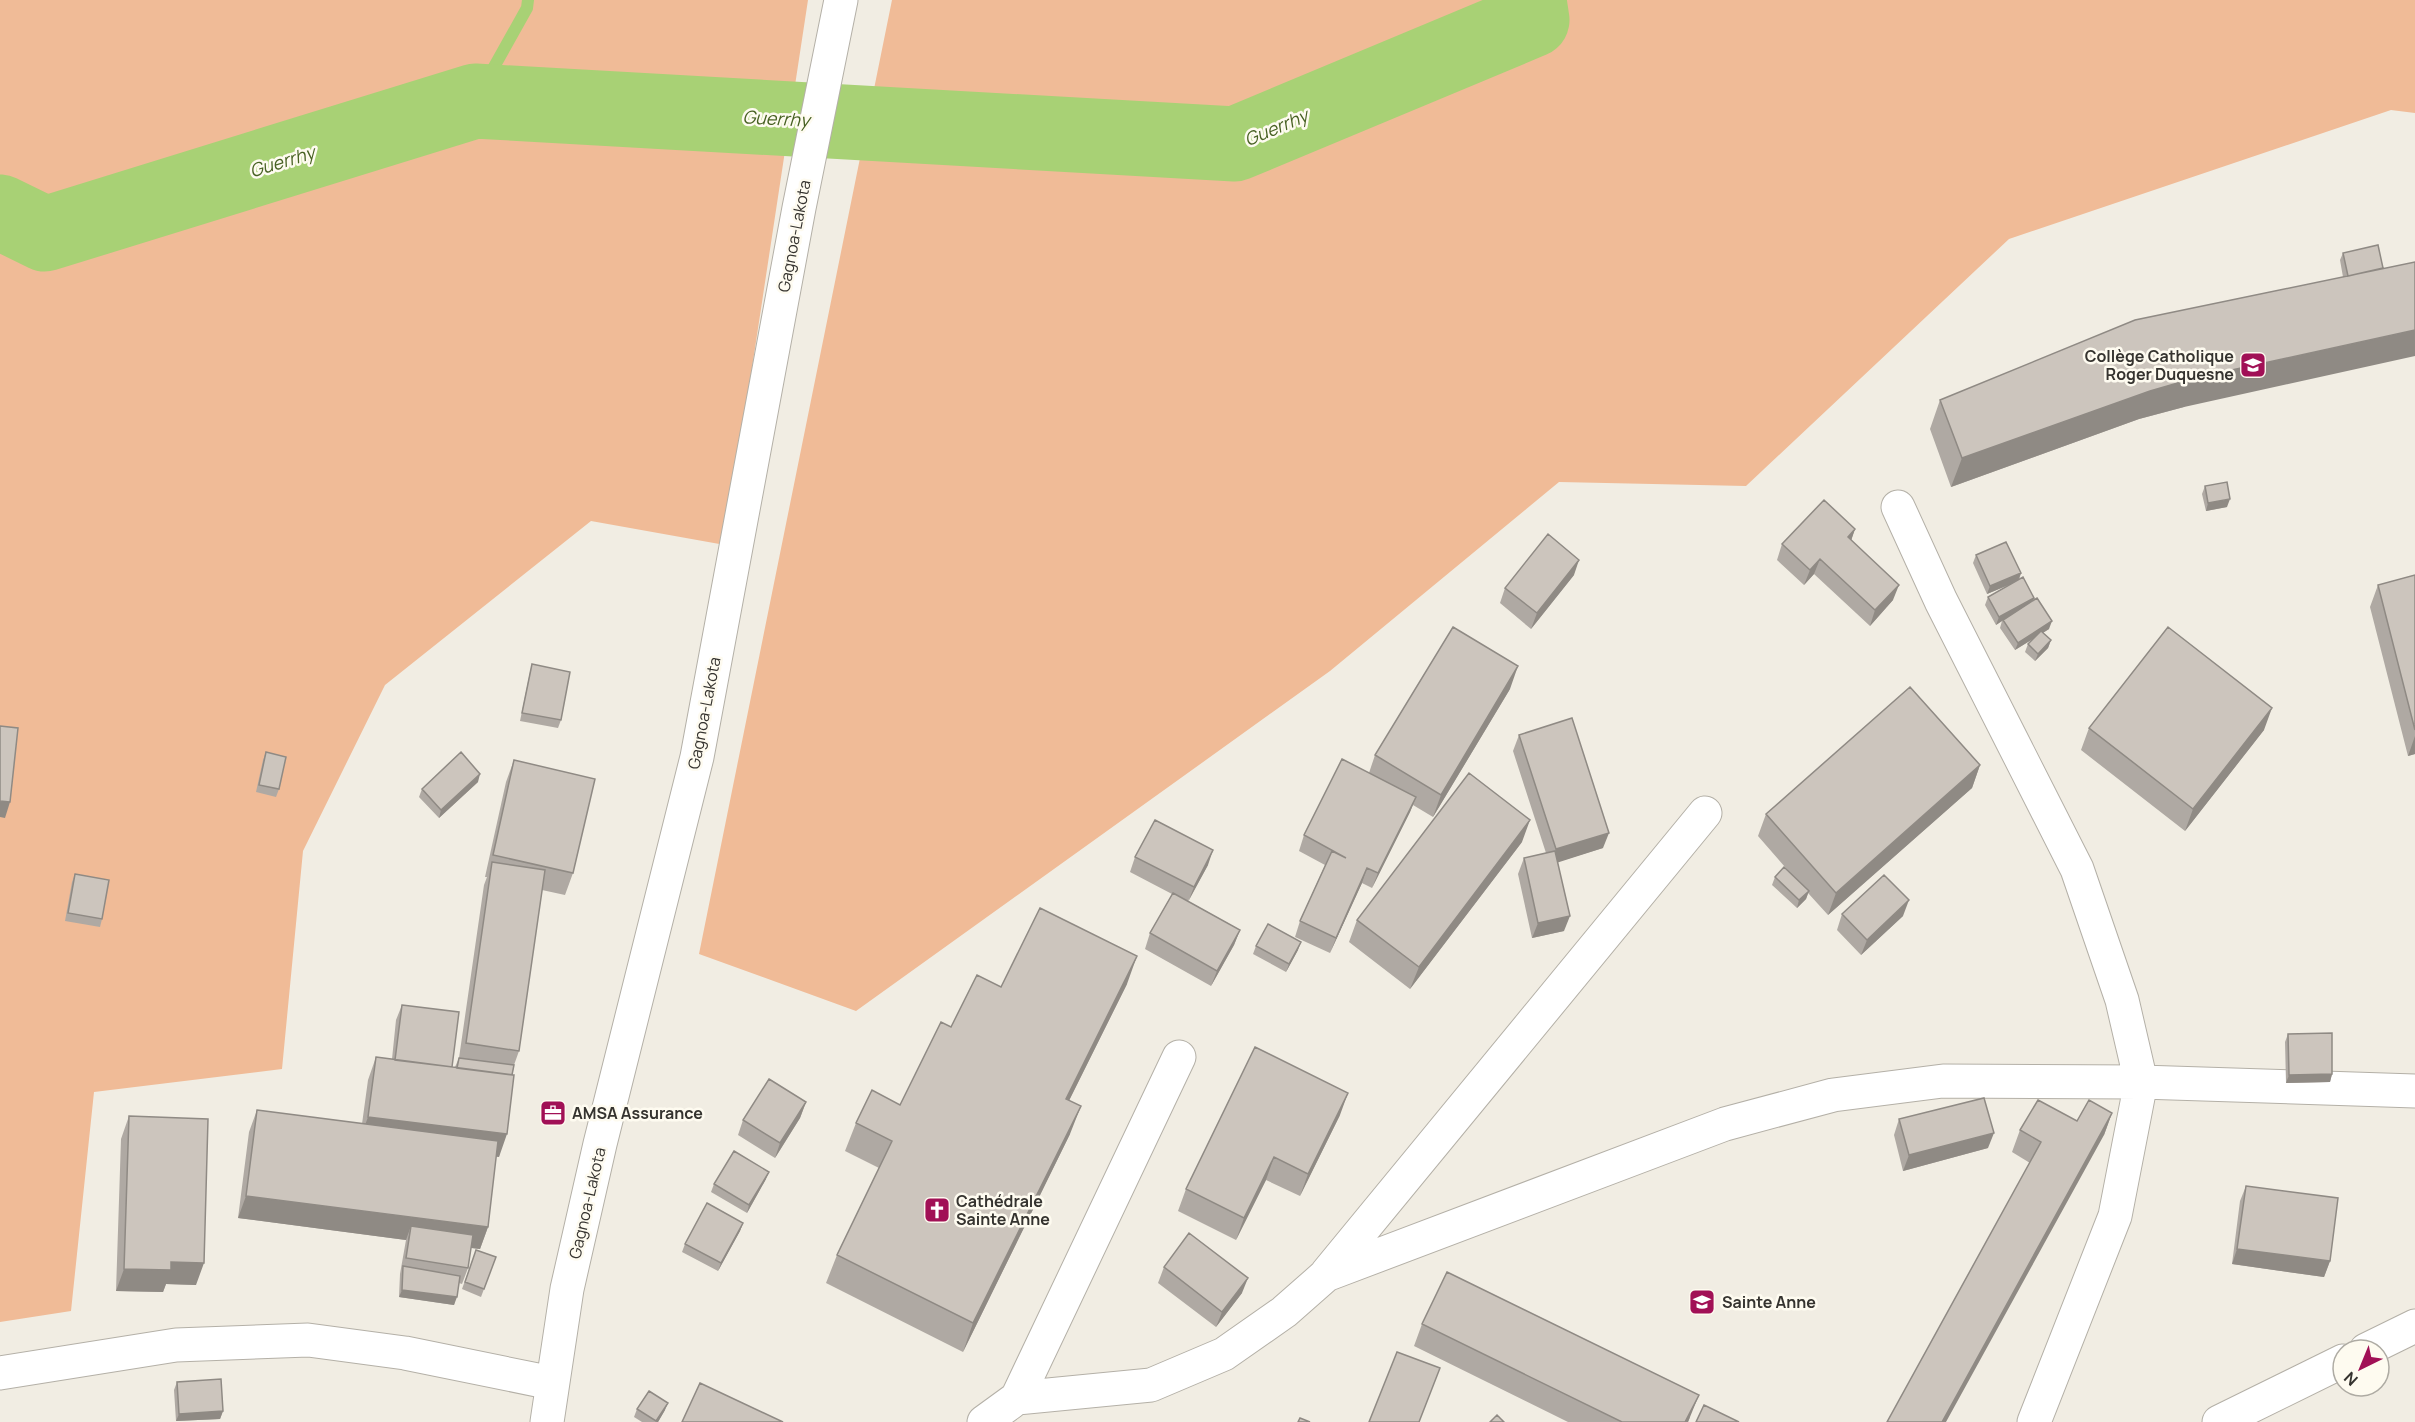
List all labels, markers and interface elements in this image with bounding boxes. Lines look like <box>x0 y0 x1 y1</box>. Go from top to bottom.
water label: Guerrhy <box>1240 102 1314 151</box>
water label: Guerrhy <box>742 104 813 132</box>
water label: Guerrhy <box>246 139 320 182</box>
street label: Gagnoa-Lakota <box>772 178 816 294</box>
place label: Collège Catholique Roger Duquesne <box>2085 345 2234 385</box>
school or university icon: Collège Catholique Roger Duquesne <box>2238 350 2268 380</box>
street label: Gagnoa-Lakota <box>682 655 726 771</box>
office icon: AMSA Assurance <box>538 1098 568 1128</box>
place label: AMSA Assurance <box>572 1102 703 1124</box>
street label: Gagnoa-Lakota <box>563 1145 611 1261</box>
place label: Cathédrale Sainte Anne <box>956 1190 1050 1230</box>
church icon: Cathédrale Sainte Anne <box>922 1195 952 1225</box>
school or university icon: Sainte Anne <box>1687 1287 1717 1317</box>
place label: Sainte Anne <box>1722 1291 1816 1313</box>
north arrow <box>2331 1338 2391 1398</box>
text: N <box>2339 1367 2362 1391</box>

